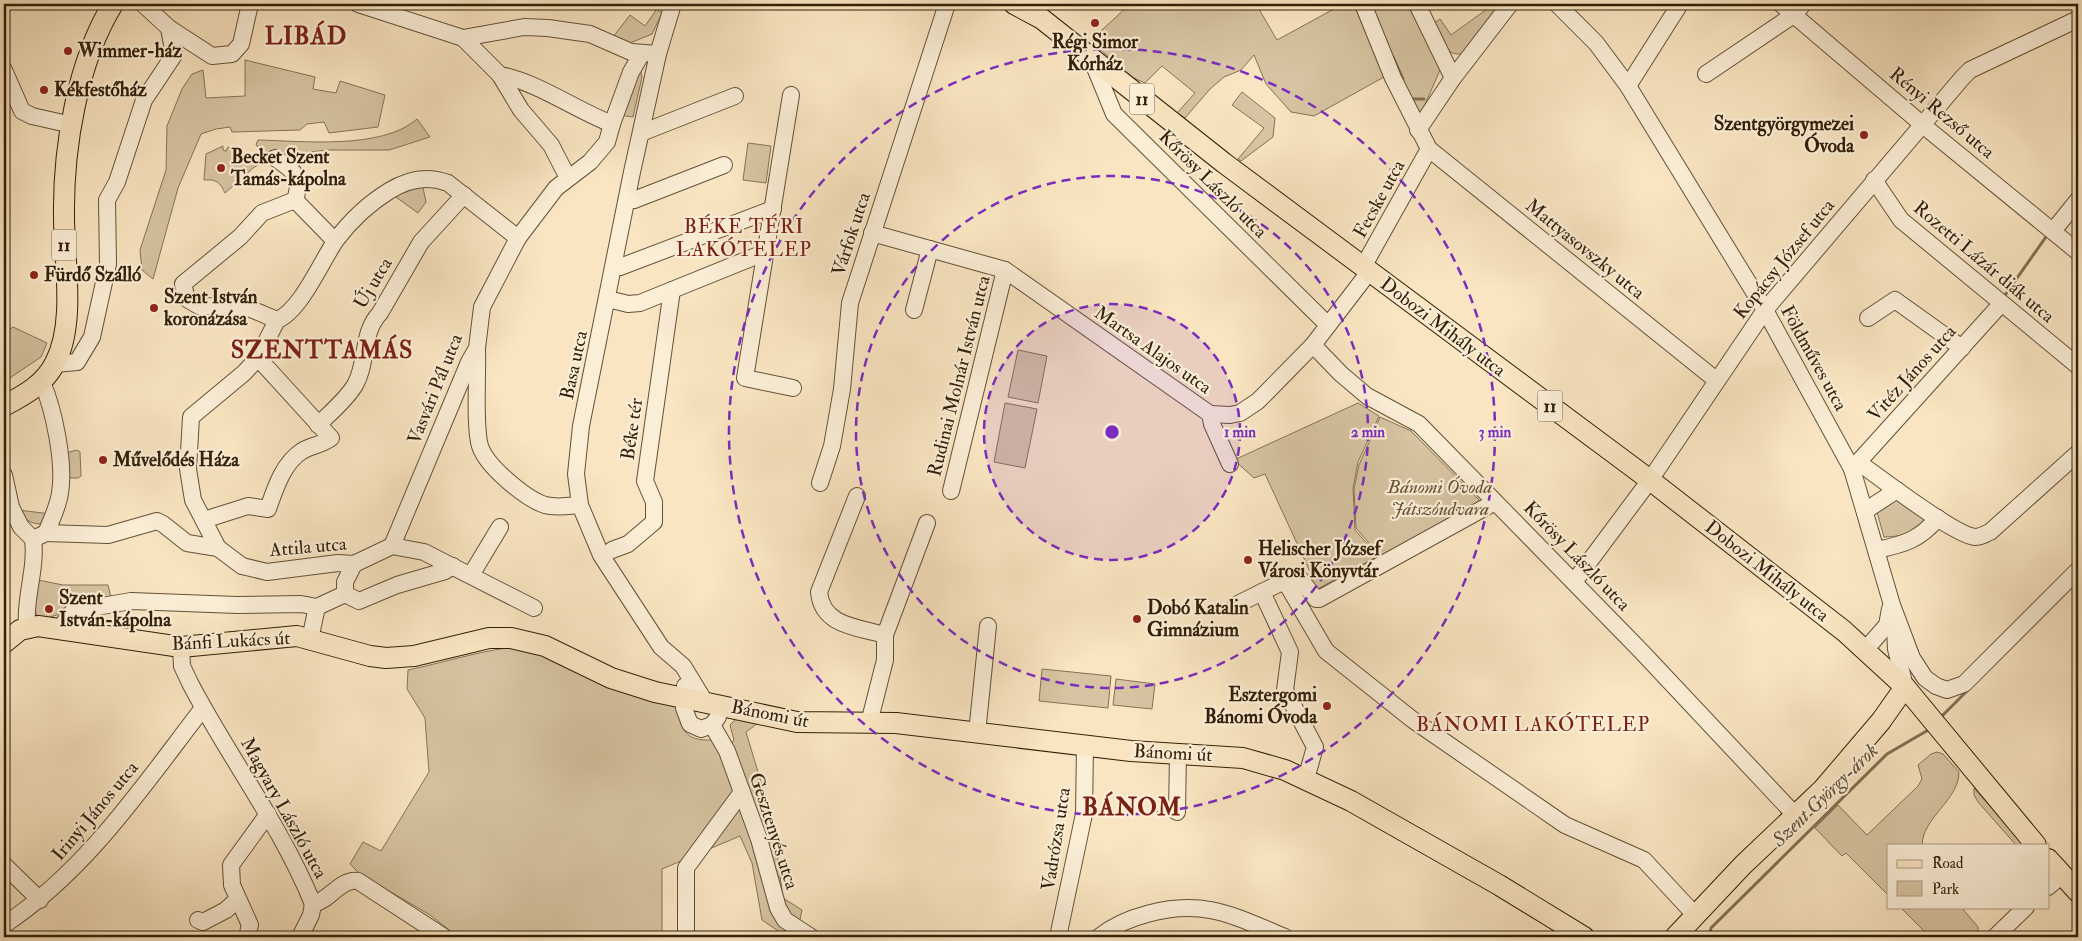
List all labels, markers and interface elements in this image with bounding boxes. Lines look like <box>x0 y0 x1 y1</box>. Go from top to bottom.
marker: Régi Simor Kórház <box>1089 17 1101 29</box>
district label: LIBÁD <box>265 20 347 52</box>
place label: Régi Simor Kórház <box>1052 30 1139 76</box>
place label: Wimmer-ház <box>77 39 183 63</box>
marker: Wimmer-ház <box>62 45 74 57</box>
street label: Rényi Rezső utca <box>1884 62 2000 164</box>
place label: Kékfestőház <box>54 78 147 102</box>
marker: Kékfestőház <box>38 84 50 96</box>
road number: 11 <box>1130 84 1154 115</box>
place label: Szentgyörgymezei Óvoda <box>1714 112 1855 158</box>
street label: Kőrösy László utca <box>1154 125 1272 243</box>
marker: Szentgyörgymezei Óvoda <box>1858 129 1870 141</box>
place label: Becket Szent Tamás-kápolna <box>230 145 347 192</box>
street label: Fecske utca <box>1348 156 1410 242</box>
marker: Becket Szent Tamás-kápolna <box>215 162 227 174</box>
street label: Várfok utca <box>826 189 876 279</box>
street label: Mattyasovszky utca <box>1520 194 1650 305</box>
street label: Kopácsy József utca <box>1728 194 1841 325</box>
street label: Rozetti Lázár diák utca <box>1908 196 2060 328</box>
district label: BÉKE TÉRI LAKÓTELEP <box>676 213 812 262</box>
road number: 11 <box>52 230 76 260</box>
street label: Új utca <box>347 252 398 313</box>
place label: Fürdő Szálló <box>44 263 141 287</box>
marker: Fürdő Szálló <box>28 269 40 281</box>
street label: Dobozi Mihály utca <box>1375 272 1511 382</box>
street label: Rudinai Molnár István utca <box>922 273 996 479</box>
place label: Szent István koronázása <box>163 285 258 331</box>
street label: Martsa Alajos utca <box>1090 301 1216 399</box>
street label: Földműves utca <box>1775 301 1853 415</box>
marker: Szent István koronázása <box>148 302 160 314</box>
street label: Vitéz János utca <box>1862 320 1962 426</box>
street label: Basa utca <box>555 328 593 402</box>
street label: Vasvári Pál utca <box>402 330 468 448</box>
district label: SZENTTAMÁS <box>231 334 413 366</box>
road number: 11 <box>1538 391 1562 422</box>
street label: Béke tér <box>616 396 648 462</box>
centre of rings <box>1103 423 1121 441</box>
text: 1 min <box>1224 423 1256 442</box>
text: 2 min <box>1351 423 1385 442</box>
text: 3 min <box>1479 423 1511 442</box>
place label: Művelődés Háza <box>112 448 240 472</box>
marker: Művelődés Háza <box>97 454 109 466</box>
park label: Bánomi Óvoda Játszóudvara <box>1387 475 1493 521</box>
street label: Kőrösy László utca <box>1518 496 1636 616</box>
street label: Dobozi Mihály utca <box>1700 515 1834 627</box>
street label: Attila utca <box>267 532 348 562</box>
place label: Helischer József Városi Könyvtár <box>1257 537 1384 584</box>
marker: Helischer József Városi Könyvtár <box>1242 554 1254 566</box>
place label: Szent István-kápolna <box>59 586 172 633</box>
place label: Dobó Katalin Gimnázium <box>1147 596 1249 642</box>
marker: Szent István-kápolna <box>43 603 55 615</box>
marker: Dobó Katalin Gimnázium <box>1131 613 1143 625</box>
street label: Bánfi Lukács út <box>171 626 291 656</box>
place label: Esztergomi Bánomi Óvoda <box>1204 683 1318 729</box>
street label: Bánomi út <box>729 695 811 733</box>
marker: Esztergomi Bánomi Óvoda <box>1321 700 1333 712</box>
district label: BÁNOMI LAKÓTELEP <box>1416 711 1650 737</box>
street label: Magyary László utca <box>235 733 333 883</box>
water label: Szent György-árok <box>1766 738 1883 853</box>
street label: Bánomi út <box>1133 739 1213 767</box>
street label: Irinyi János utca <box>46 756 144 866</box>
street label: Gesztenyés utca <box>744 770 804 893</box>
street label: Vadrózsa utca <box>1036 786 1076 892</box>
district label: BÁNOM <box>1082 791 1182 823</box>
legend <box>1887 844 2050 908</box>
text: Road <box>1932 854 1964 873</box>
text: Park <box>1932 880 1959 899</box>

